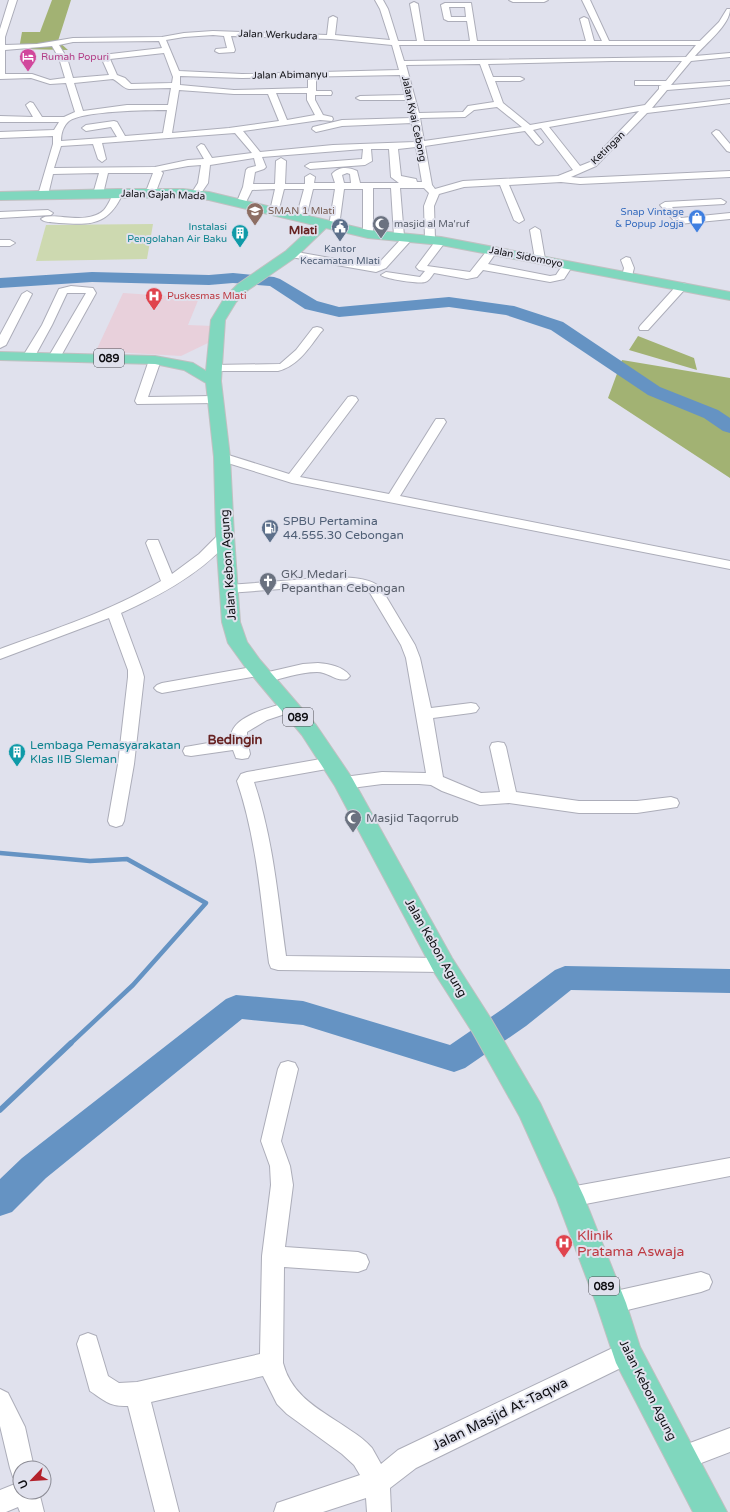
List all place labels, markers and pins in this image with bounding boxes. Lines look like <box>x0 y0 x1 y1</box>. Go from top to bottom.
hotel icon: Rumah Popuri <box>18 47 38 72</box>
place label: Rumah Popuri <box>41 51 109 63</box>
school or university icon: SMAN 1 Mlati <box>245 201 265 226</box>
place label: SMAN 1 Mlati <box>268 205 335 217</box>
place label: Snap Vintage & Popup Jogja <box>615 206 684 230</box>
shop icon: Snap Vintage & Popup Jogja <box>687 208 707 233</box>
mosque icon: masjid al Ma'ruf <box>371 214 391 239</box>
public building icon: Kantor Kecamatan Mlati <box>330 217 350 242</box>
place label: masjid al Ma'ruf <box>394 218 470 230</box>
place label: Instalasi Pengolahan Air Baku <box>127 221 227 245</box>
building icon: Instalasi Pengolahan Air Baku <box>230 223 250 248</box>
place label: Kantor Kecamatan Mlati <box>300 243 380 267</box>
hospital icon: Puskesmas Mlati <box>144 286 164 311</box>
place label: Puskesmas Mlati <box>167 290 246 302</box>
place label: SPBU Pertamina 44.555.30 Cebongan <box>283 514 404 542</box>
fuel station icon: SPBU Pertamina 44.555.30 Cebongan <box>260 518 280 543</box>
place label: GKJ Medari Pepanthan Cebongan <box>281 567 405 595</box>
church icon: GKJ Medari Pepanthan Cebongan <box>258 571 278 596</box>
place label: Lembaga Pemasyarakatan Klas IIB Sleman <box>30 738 181 766</box>
building icon: Lembaga Pemasyarakatan Klas IIB Sleman <box>7 742 27 767</box>
mosque icon: Masjid Taqorrub <box>343 808 363 833</box>
place label: Masjid Taqorrub <box>366 811 459 825</box>
place label: Klinik Pratama Aswaja <box>577 1227 684 1260</box>
hospital icon: Klinik Pratama Aswaja <box>554 1233 574 1258</box>

